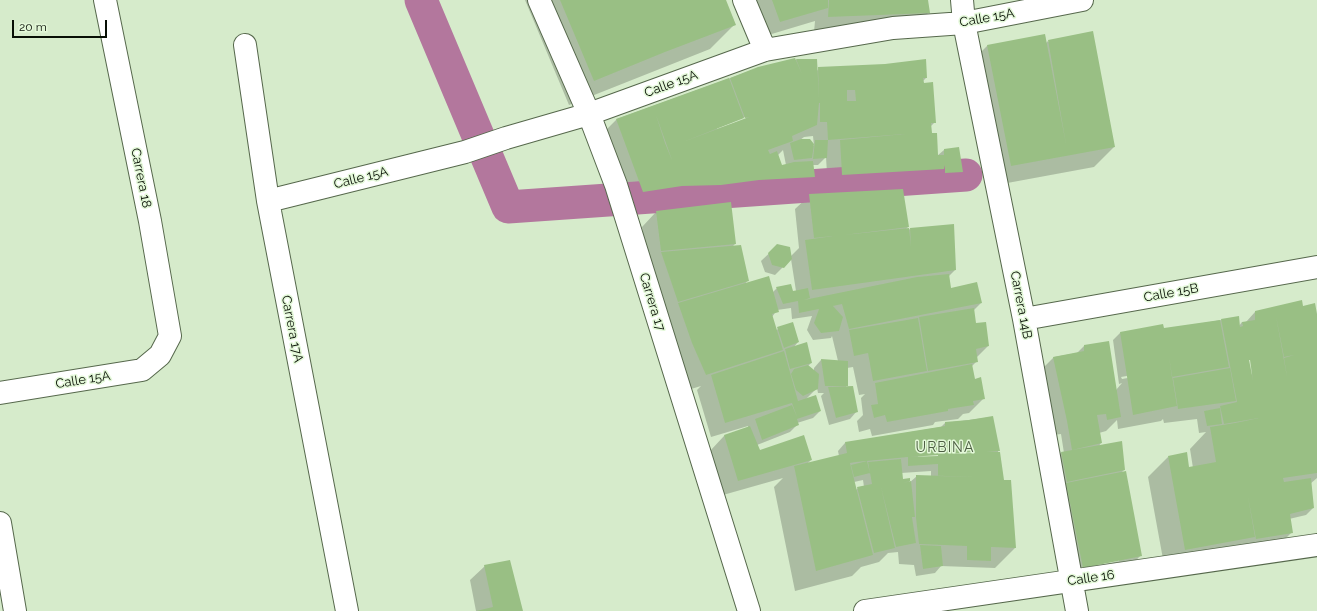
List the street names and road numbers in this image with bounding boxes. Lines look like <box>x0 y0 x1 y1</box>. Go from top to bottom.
street label: Calle 15A <box>958 6 1016 30</box>
street label: Calle 15A <box>642 67 700 101</box>
street label: Carrera 18 <box>128 147 154 209</box>
street label: Calle 15A <box>332 164 390 192</box>
street label: Carrera 14B <box>1007 270 1035 340</box>
street label: Carrera 17 <box>636 271 668 333</box>
street label: Calle 15B <box>1142 281 1200 305</box>
street label: Carrera 17A <box>278 294 306 364</box>
street label: Calle 15A <box>54 368 112 392</box>
street label: Calle 16 <box>1066 567 1116 589</box>

